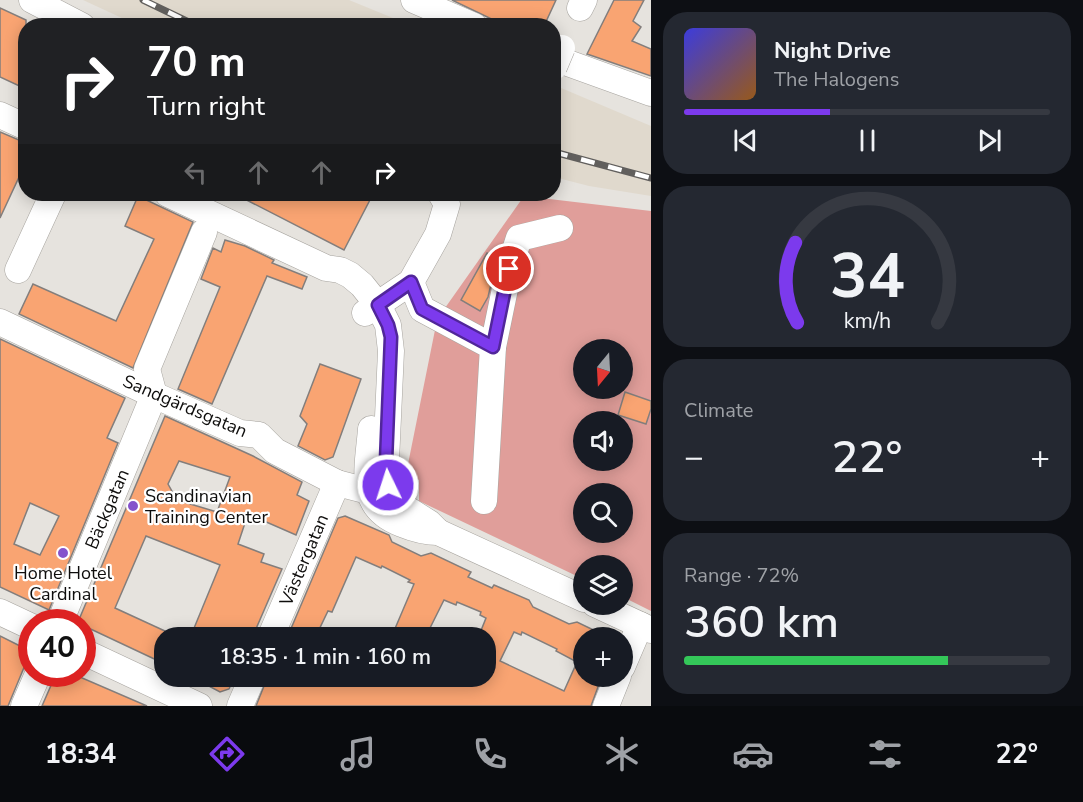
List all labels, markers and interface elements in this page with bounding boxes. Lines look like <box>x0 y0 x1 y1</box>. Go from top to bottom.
text: 70 m <box>147 34 246 91</box>
text: Night Drive <box>774 36 891 66</box>
icon: right <box>48 42 126 120</box>
text: The Halogens <box>774 66 899 93</box>
text: Turn right <box>147 88 265 125</box>
icon: previous <box>729 124 762 157</box>
icon: pause <box>851 124 884 157</box>
icon: next <box>973 124 1006 157</box>
icon: left <box>179 156 212 189</box>
icon: ahead <box>242 156 275 189</box>
icon: ahead <box>305 156 338 189</box>
icon: right <box>368 156 401 189</box>
text: 34 <box>830 234 904 319</box>
pin <box>483 243 534 294</box>
icon: arrive <box>492 252 525 285</box>
text: km/h <box>843 307 891 337</box>
north arrow <box>573 339 633 399</box>
map controls <box>573 339 633 687</box>
street label: Sandgärdsgatan <box>119 369 251 443</box>
text: Climate <box>684 397 753 424</box>
button: sound <box>573 411 633 471</box>
text: 22° <box>832 427 902 488</box>
text: − <box>684 435 704 480</box>
text: + <box>1030 435 1050 480</box>
position arrow <box>356 453 420 517</box>
street label: Bäckgatan <box>79 465 135 553</box>
button: search <box>573 483 633 543</box>
place label: Scandinavian Training Center <box>145 484 268 529</box>
marker: Scandinavian Training Center <box>126 499 140 513</box>
street label: Västergatan <box>273 510 334 611</box>
marker: Home Hotel Cardinal <box>56 546 70 560</box>
button: layers <box>573 555 633 615</box>
place label: Home Hotel Cardinal <box>14 561 113 606</box>
text: Range · 72% <box>684 562 799 589</box>
text: 360 km <box>684 592 839 653</box>
speed limit sign: 40 <box>18 609 96 687</box>
button: + <box>573 627 633 687</box>
text: 18:35 · 1 min · 160 m <box>219 642 431 672</box>
icon: directions <box>206 733 248 775</box>
icon: music <box>337 733 379 775</box>
icon: phone <box>469 733 511 775</box>
icon: climate <box>601 733 643 775</box>
icon: car <box>732 733 774 775</box>
icon: filters <box>864 733 906 775</box>
text: 18:34 <box>45 736 116 773</box>
text: 22° <box>995 736 1038 773</box>

